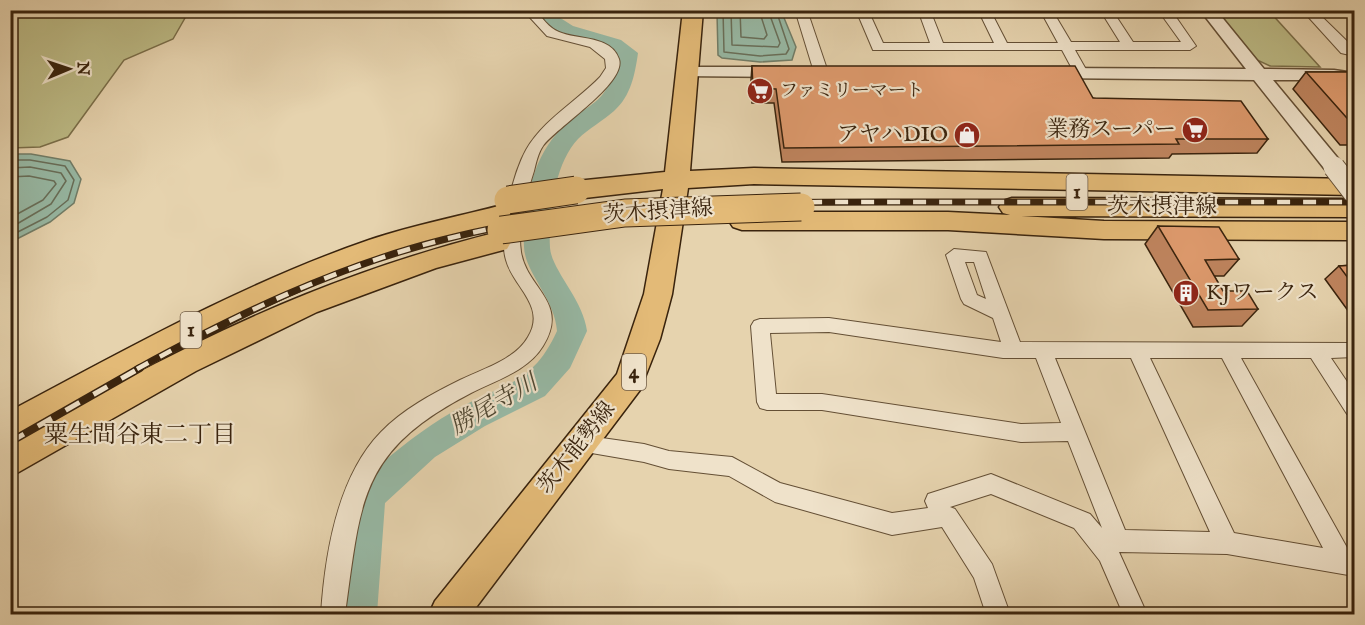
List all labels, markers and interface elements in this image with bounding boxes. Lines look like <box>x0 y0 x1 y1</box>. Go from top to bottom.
north arrow <box>39 39 99 99</box>
text: N <box>72 60 92 76</box>
supermarket icon: ファミリーマート <box>745 76 775 106</box>
place label: ファミリーマート <box>780 80 924 103</box>
supermarket icon: 業務スーパー <box>1180 115 1210 145</box>
place label: 業務スーパー <box>1046 116 1176 144</box>
shop icon: アヤハDIO <box>952 120 982 150</box>
place label: アヤハDIO <box>837 121 948 149</box>
road number: 1 <box>1066 174 1088 210</box>
street label: 茨木摂津線 <box>1107 193 1217 221</box>
street label: 茨木摂津線 <box>602 194 714 230</box>
building icon: KJワークス <box>1171 278 1201 308</box>
place label: KJワークス <box>1206 279 1318 307</box>
road number: 1 <box>180 312 201 348</box>
road number: 4 <box>622 354 646 390</box>
water label: 勝尾寺川 <box>445 366 546 442</box>
street label: 茨木能勢線 <box>532 396 622 500</box>
district label: 粟生間谷東二丁目 <box>44 420 236 451</box>

